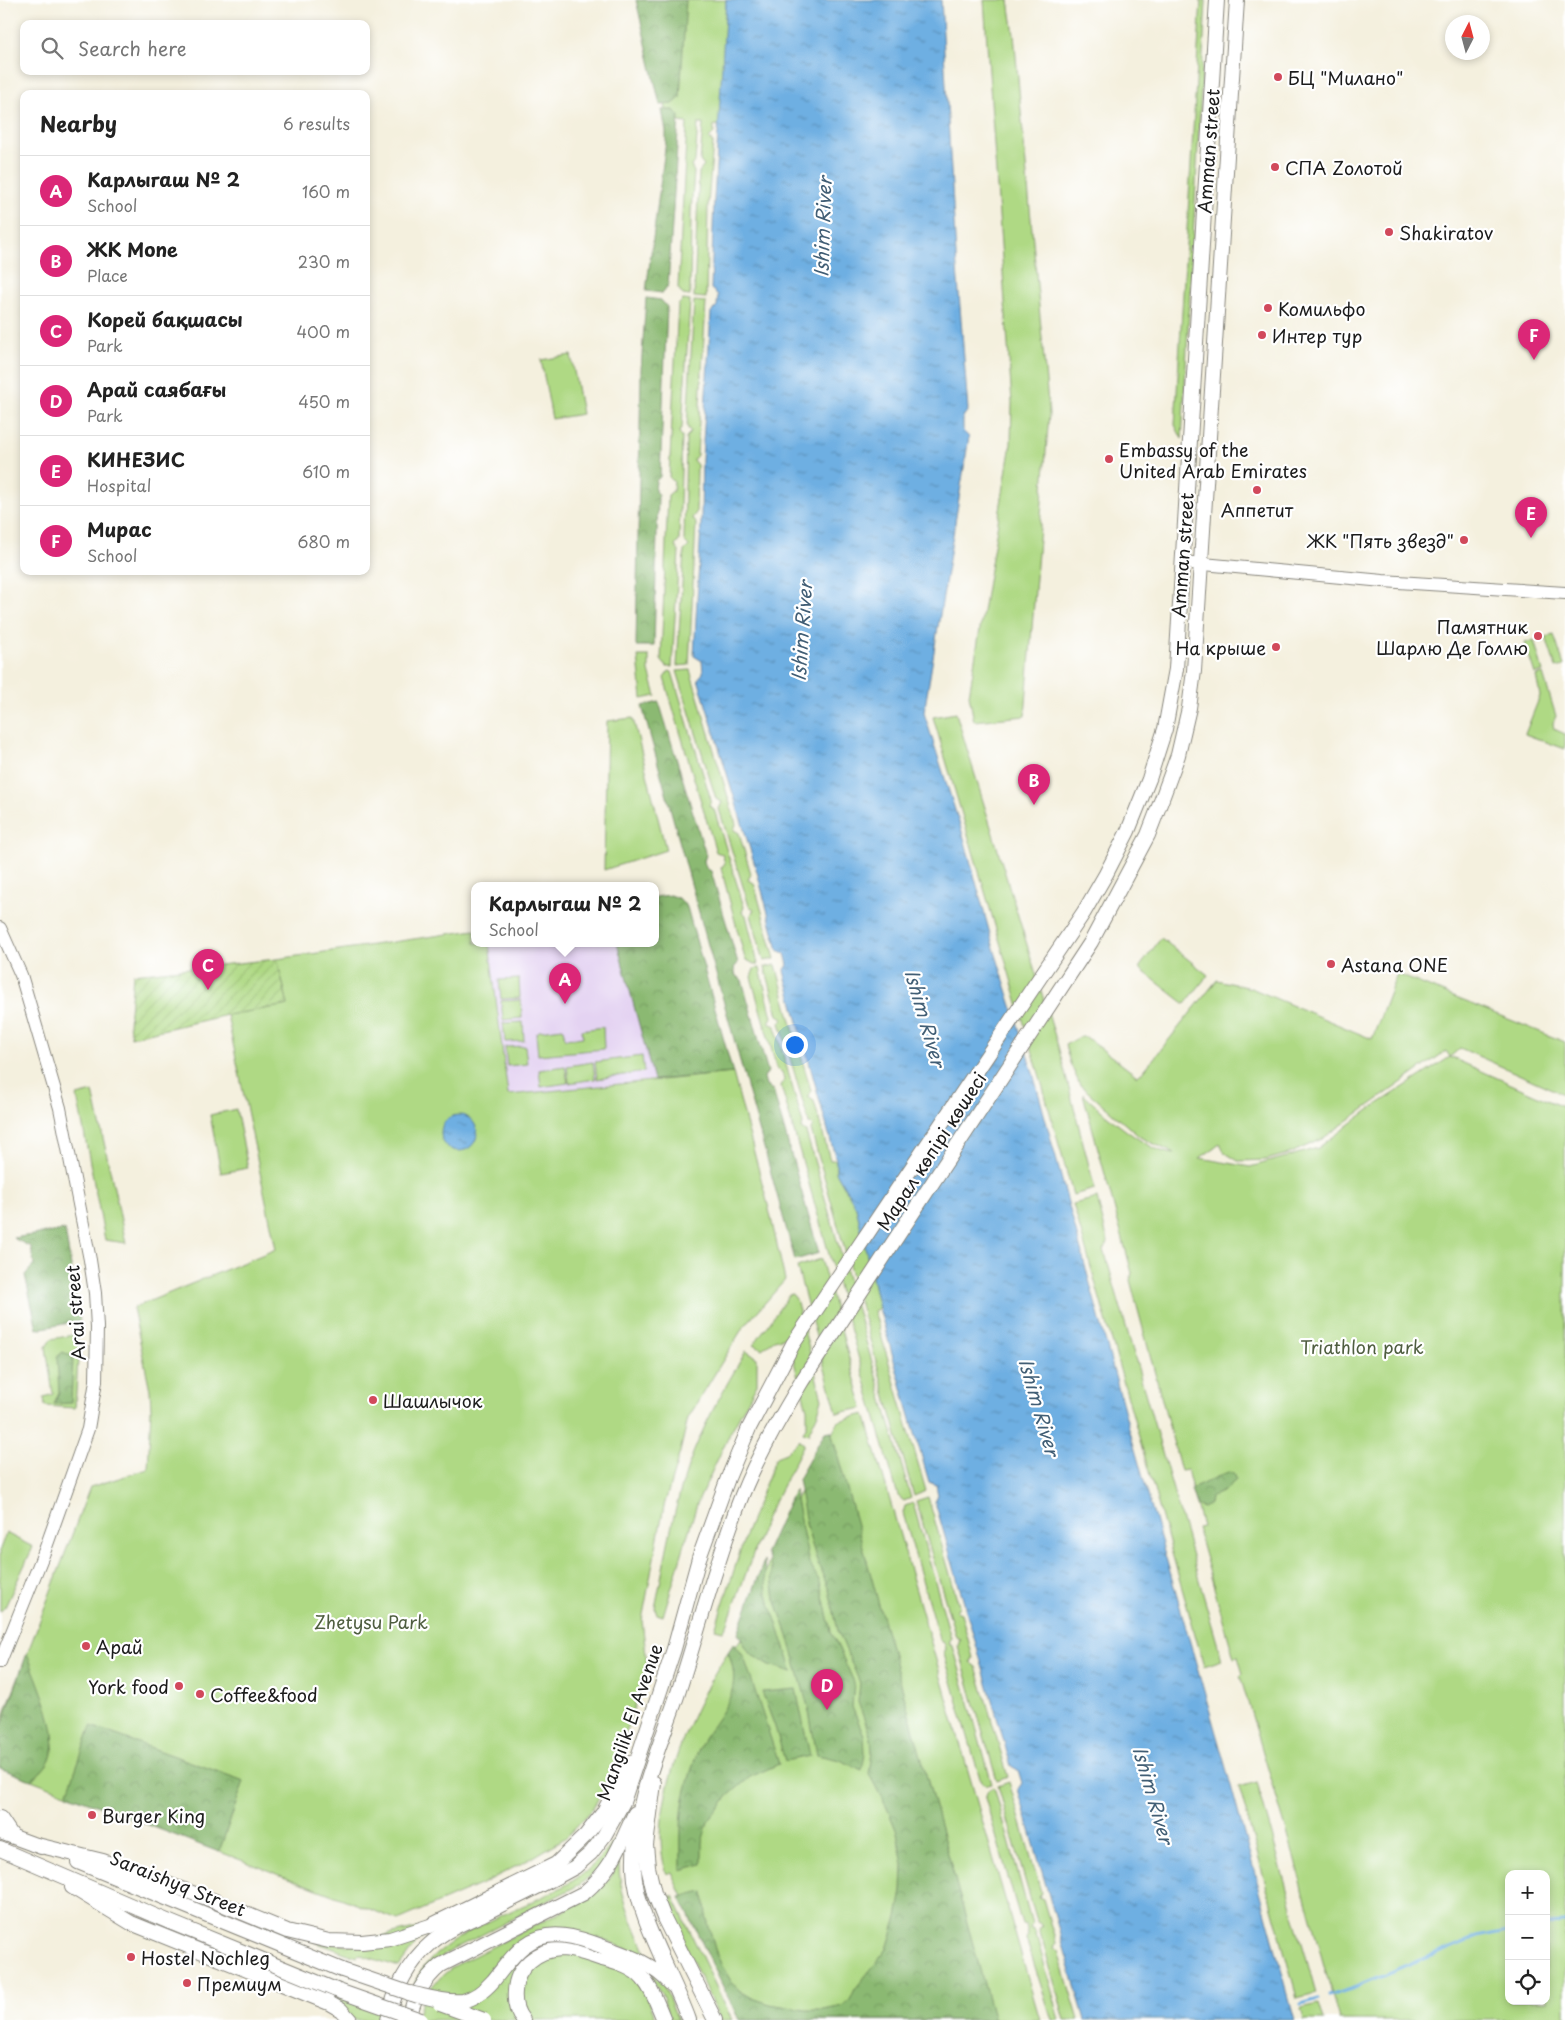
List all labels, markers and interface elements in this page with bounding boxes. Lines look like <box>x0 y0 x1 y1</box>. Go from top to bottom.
north arrow <box>1445 15 1490 60</box>
search box <box>20 20 370 75</box>
icon: search <box>38 34 66 62</box>
text: Search here <box>78 34 187 62</box>
place label: БЦ "Милано" <box>1288 64 1403 91</box>
marker: БЦ "Милано" <box>1272 71 1284 83</box>
street label: Amman street <box>1190 88 1226 214</box>
text: Nearby <box>40 107 117 139</box>
text: 6 results <box>283 111 350 135</box>
place label: СПА Zолотой <box>1285 154 1403 181</box>
marker: СПА Zолотой <box>1269 161 1281 173</box>
text: Карлыгаш № 2 <box>87 165 240 193</box>
water label: Ishim River <box>806 174 838 278</box>
text: A <box>50 179 62 203</box>
text: 160 m <box>302 179 350 203</box>
text: School <box>87 193 137 217</box>
place label: Shakiratov <box>1399 219 1493 246</box>
marker: Shakiratov <box>1383 226 1395 238</box>
text: ЖК Mone <box>87 235 178 263</box>
text: B <box>51 249 61 273</box>
text: 230 m <box>298 249 350 273</box>
text: Place <box>87 263 128 287</box>
place label: Комильфо <box>1278 295 1366 322</box>
marker: Комильфо <box>1262 302 1274 314</box>
text: Корей бақшасы <box>87 305 243 333</box>
text: C <box>50 319 62 343</box>
text: 400 m <box>297 319 350 343</box>
pin: F <box>1518 319 1550 360</box>
place label: Интер тур <box>1272 322 1362 349</box>
marker: Интер тур <box>1256 329 1268 341</box>
text: Park <box>87 333 123 357</box>
text: Арай саябағы <box>87 375 226 403</box>
text: D <box>50 389 62 413</box>
text: 450 m <box>298 389 350 413</box>
text: Park <box>87 403 123 427</box>
place label: Embassy of the United Arab Emirates <box>1119 436 1307 484</box>
text: КИНЕЗИС <box>87 445 185 473</box>
marker: Embassy of the United Arab Emirates <box>1103 453 1115 465</box>
text: E <box>51 459 61 483</box>
text: 610 m <box>302 459 350 483</box>
text: Hospital <box>87 473 151 497</box>
marker: Аппетит <box>1251 484 1263 496</box>
street label: Amman street <box>1164 492 1200 618</box>
place label: Аппетит <box>1221 496 1294 523</box>
pin: E <box>1515 497 1547 538</box>
text: Мирас <box>87 515 152 543</box>
place label: ЖК "Пять звезд" <box>1306 527 1454 554</box>
text: F <box>51 529 61 553</box>
text: 680 m <box>297 529 350 553</box>
marker: ЖК "Пять звезд" <box>1458 534 1470 546</box>
text: School <box>87 543 137 567</box>
water label: Ishim River <box>784 578 819 682</box>
place label: Памятник Шарлю Де Голлю <box>1376 613 1528 661</box>
marker: Памятник Шарлю Де Голлю <box>1532 630 1544 642</box>
place label: На крыше <box>1175 634 1266 661</box>
marker: На крыше <box>1270 641 1282 653</box>
pin: B <box>1018 764 1050 805</box>
popup <box>471 882 659 947</box>
text: Карлыгаш № 2 <box>489 889 641 917</box>
text: School <box>489 917 539 941</box>
pin: C <box>192 949 224 990</box>
place label: Astana ONE <box>1341 951 1448 978</box>
marker: Astana ONE <box>1325 958 1337 970</box>
pin: A <box>549 963 581 1004</box>
water label: Ishim River <box>899 966 954 1072</box>
your location <box>782 1032 808 1058</box>
street label: Марал көпірі көшесі <box>870 1067 992 1235</box>
street label: Arai street <box>58 1264 92 1362</box>
park label: Triathlon park <box>1300 1333 1424 1360</box>
water label: Ishim River <box>1013 1355 1068 1461</box>
place label: Шашлычок <box>383 1387 483 1414</box>
marker: Шашлычок <box>367 1394 379 1406</box>
park label: Zhetysu Park <box>314 1608 428 1635</box>
place label: Арай <box>96 1633 143 1660</box>
marker: Арай <box>80 1640 92 1652</box>
street label: Mangilik El Avenue <box>589 1640 669 1804</box>
pin: D <box>811 1669 843 1710</box>
place label: York food <box>88 1673 169 1700</box>
marker: York food <box>173 1680 185 1692</box>
place label: Coffee&food <box>210 1681 318 1708</box>
marker: Coffee&food <box>194 1688 206 1700</box>
water label: Ishim River <box>1127 1743 1182 1849</box>
place label: Burger King <box>102 1802 205 1829</box>
marker: Burger King <box>86 1809 98 1821</box>
street label: Saraishyq Street <box>106 1843 250 1923</box>
map controls <box>1505 1870 1550 2005</box>
button: + <box>1505 1870 1550 1915</box>
button: − <box>1505 1915 1550 1960</box>
place label: Hostel Nochleg <box>141 1944 270 1971</box>
marker: Hostel Nochleg <box>125 1951 137 1963</box>
button: locate <box>1505 1960 1550 2005</box>
place label: Премиум <box>197 1970 282 1997</box>
marker: Премиум <box>181 1977 193 1989</box>

